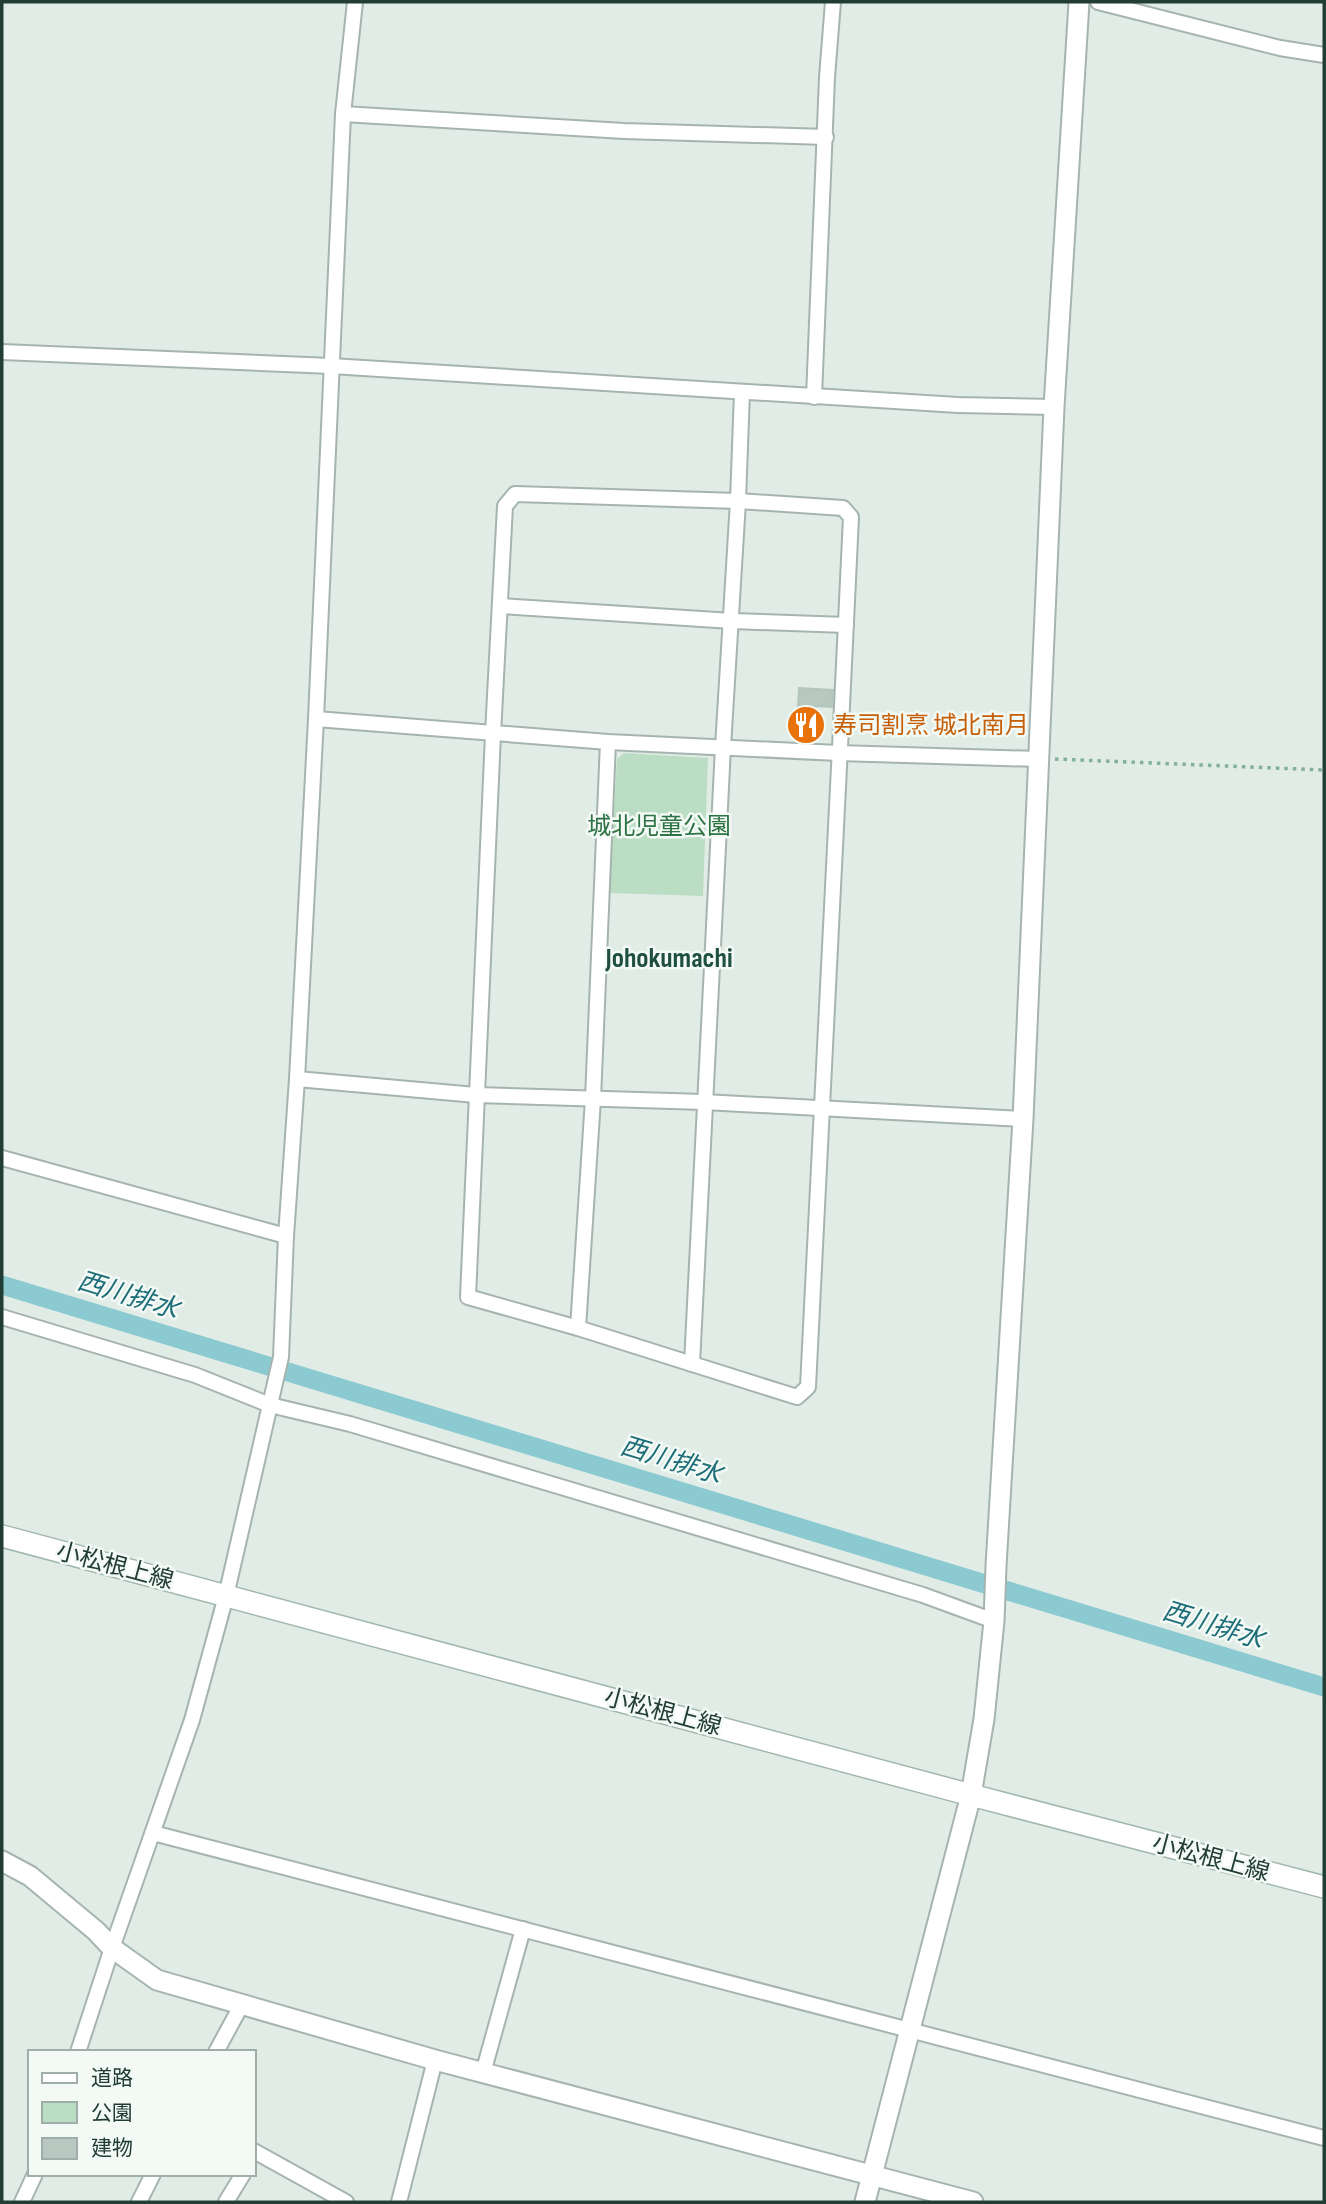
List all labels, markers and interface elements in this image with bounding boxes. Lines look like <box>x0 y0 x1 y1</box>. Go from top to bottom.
restaurant icon: 寿司割烹 城北南月 <box>785 704 827 746</box>
place label: 寿司割烹 城北南月 <box>833 711 1029 740</box>
park label: 城北児童公園 <box>587 812 731 841</box>
district label: Johokumachi <box>604 942 733 975</box>
water label: 西川排水 <box>74 1266 185 1327</box>
water label: 西川排水 <box>617 1431 728 1492</box>
street label: 小松根上線 <box>53 1536 177 1596</box>
water label: 西川排水 <box>1159 1596 1270 1657</box>
street label: 小松根上線 <box>601 1682 725 1742</box>
street label: 小松根上線 <box>1149 1828 1273 1888</box>
legend <box>28 2050 256 2176</box>
text: 道路 <box>91 2066 133 2091</box>
text: 公園 <box>91 2101 133 2126</box>
text: 建物 <box>91 2136 133 2161</box>

